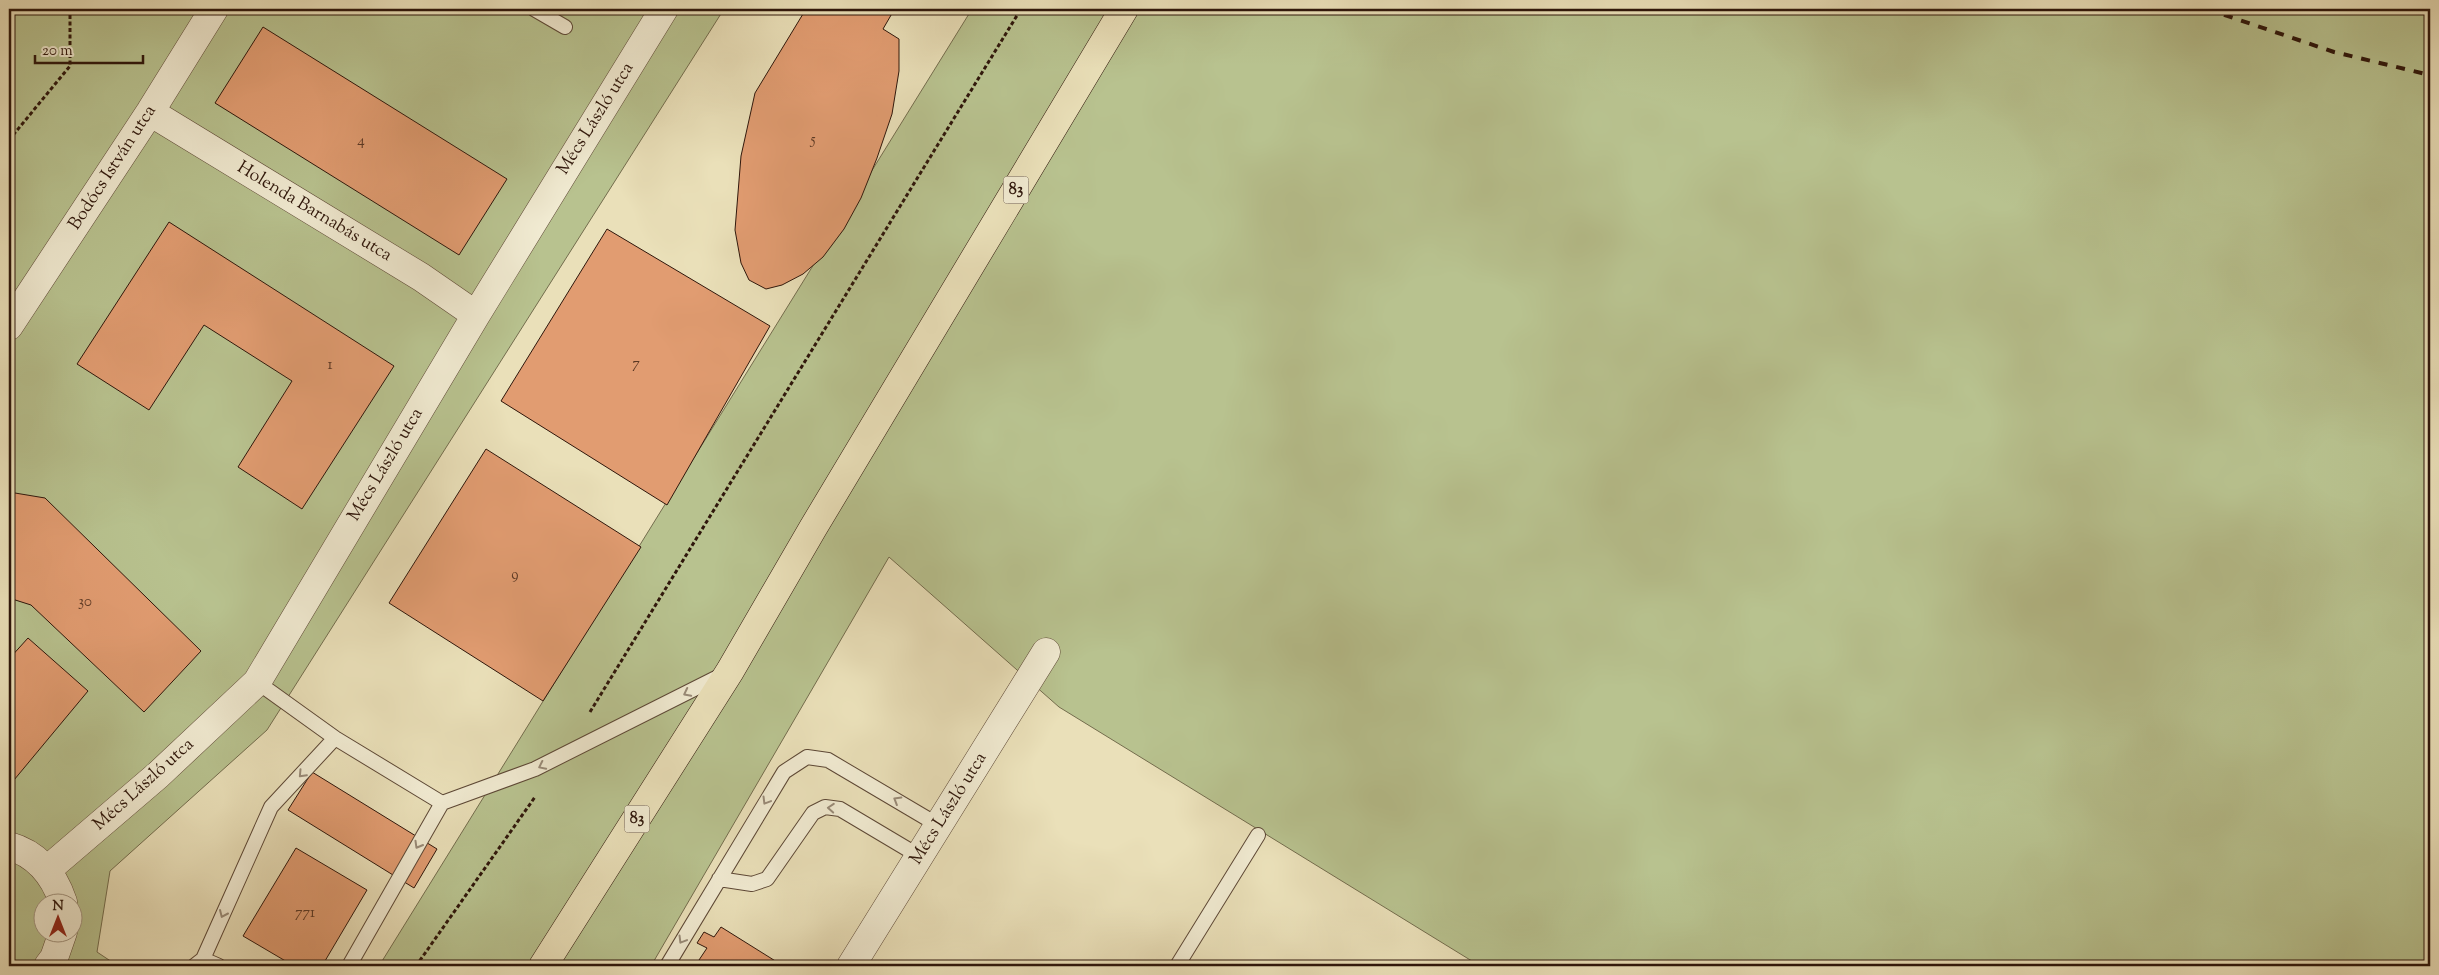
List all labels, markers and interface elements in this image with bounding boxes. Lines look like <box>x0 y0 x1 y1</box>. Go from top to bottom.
scale bar <box>35 32 142 64</box>
text: 20 m <box>42 41 73 62</box>
street label: Mécs László utca <box>551 58 641 180</box>
street label: Bodócs István utca <box>63 100 163 236</box>
house number: 5 <box>809 130 816 151</box>
house number: 4 <box>357 131 365 152</box>
street label: Holenda Barnabás utca <box>231 155 397 269</box>
road number: 83 <box>1004 176 1028 204</box>
house number: 7 <box>632 354 640 375</box>
house number: 1 <box>327 355 333 376</box>
street label: Mécs László utca <box>342 403 430 527</box>
house number: 9 <box>511 565 519 586</box>
house number: 30 <box>78 592 92 613</box>
one-way arrow <box>683 687 692 697</box>
street label: Mécs László utca <box>88 732 200 838</box>
street label: Mécs László utca <box>904 748 994 870</box>
one-way arrow <box>538 760 547 770</box>
one-way arrow <box>299 768 308 777</box>
one-way arrow <box>763 796 773 805</box>
one-way arrow <box>893 796 902 806</box>
one-way arrow <box>827 803 835 814</box>
road number: 83 <box>624 806 650 832</box>
one-way arrow <box>414 840 424 849</box>
north arrow <box>32 892 82 942</box>
text: N <box>52 897 64 917</box>
house number: 771 <box>295 903 315 924</box>
one-way arrow <box>219 909 230 918</box>
one-way arrow <box>679 935 689 944</box>

